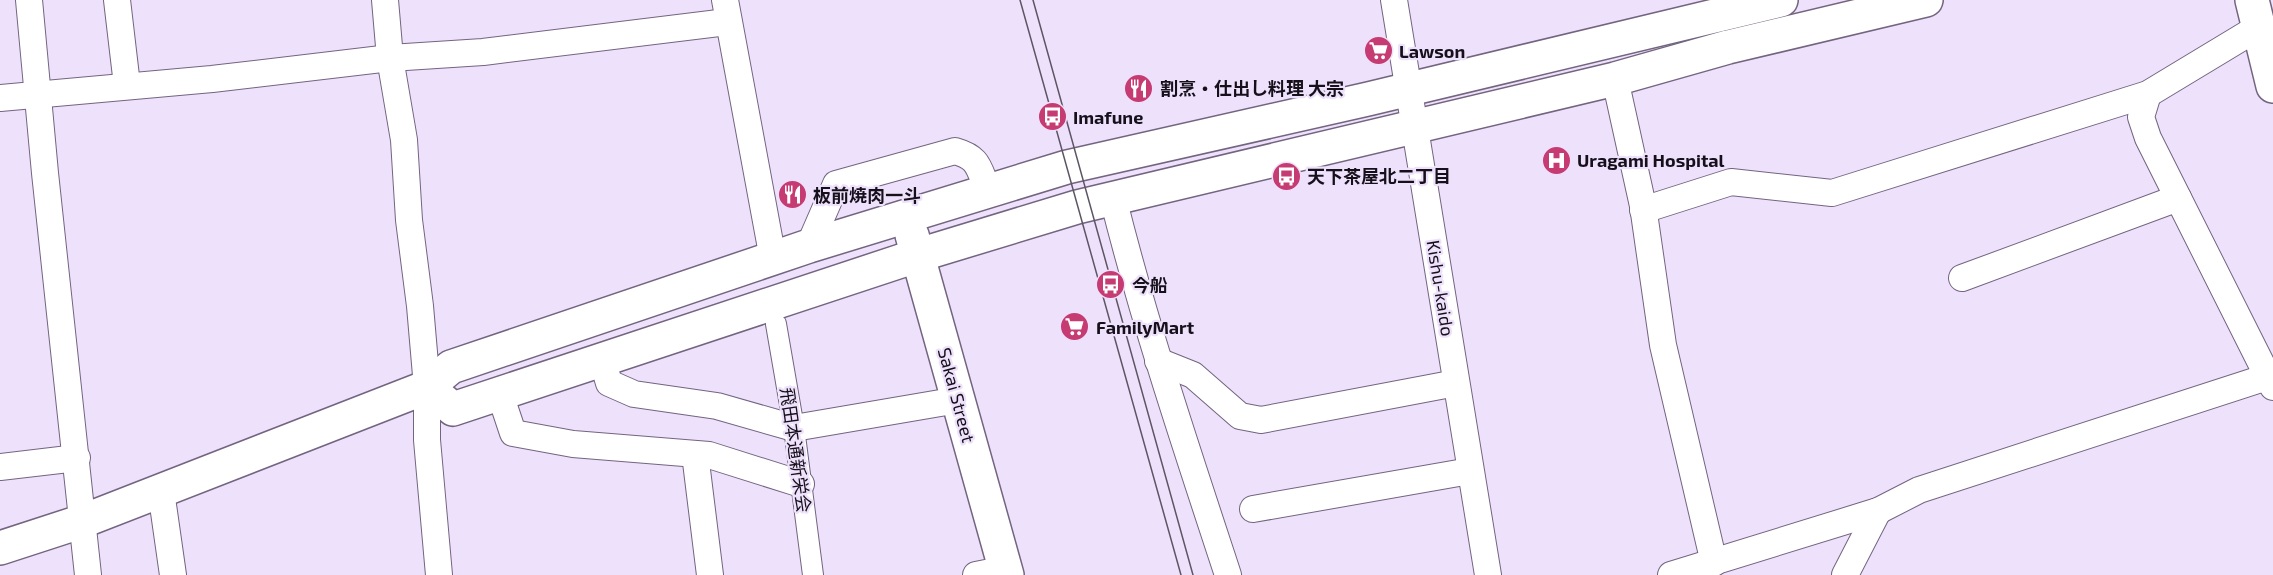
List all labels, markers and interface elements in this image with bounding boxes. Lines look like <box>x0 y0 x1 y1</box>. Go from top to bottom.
supermarket icon: Lawson <box>1362 35 1394 67</box>
place label: Lawson <box>1399 40 1465 62</box>
restaurant icon: 割烹・仕出し料理 大宗 <box>1123 72 1155 104</box>
place label: 割烹・仕出し料理 大宗 <box>1160 77 1344 99</box>
bus stop icon: Imafune <box>1036 101 1068 133</box>
place label: Imafune <box>1073 106 1143 128</box>
hospital icon: Uragami Hospital <box>1540 144 1572 176</box>
place label: Uragami Hospital <box>1577 149 1725 171</box>
bus stop icon: 天下茶屋北二丁目 <box>1270 160 1302 192</box>
place label: 天下茶屋北二丁目 <box>1307 165 1451 187</box>
restaurant icon: 板前焼肉一斗 <box>776 179 808 211</box>
place label: 板前焼肉一斗 <box>813 184 921 206</box>
street label: Kishu-kaido <box>1423 238 1459 338</box>
bus stop icon: 今船 <box>1095 269 1127 301</box>
place label: 今船 <box>1132 274 1168 296</box>
supermarket icon: FamilyMart <box>1059 311 1091 343</box>
place label: FamilyMart <box>1096 316 1195 338</box>
street label: Sakai Street <box>934 345 980 445</box>
street label: 飛田本通新栄会 <box>776 386 816 514</box>

